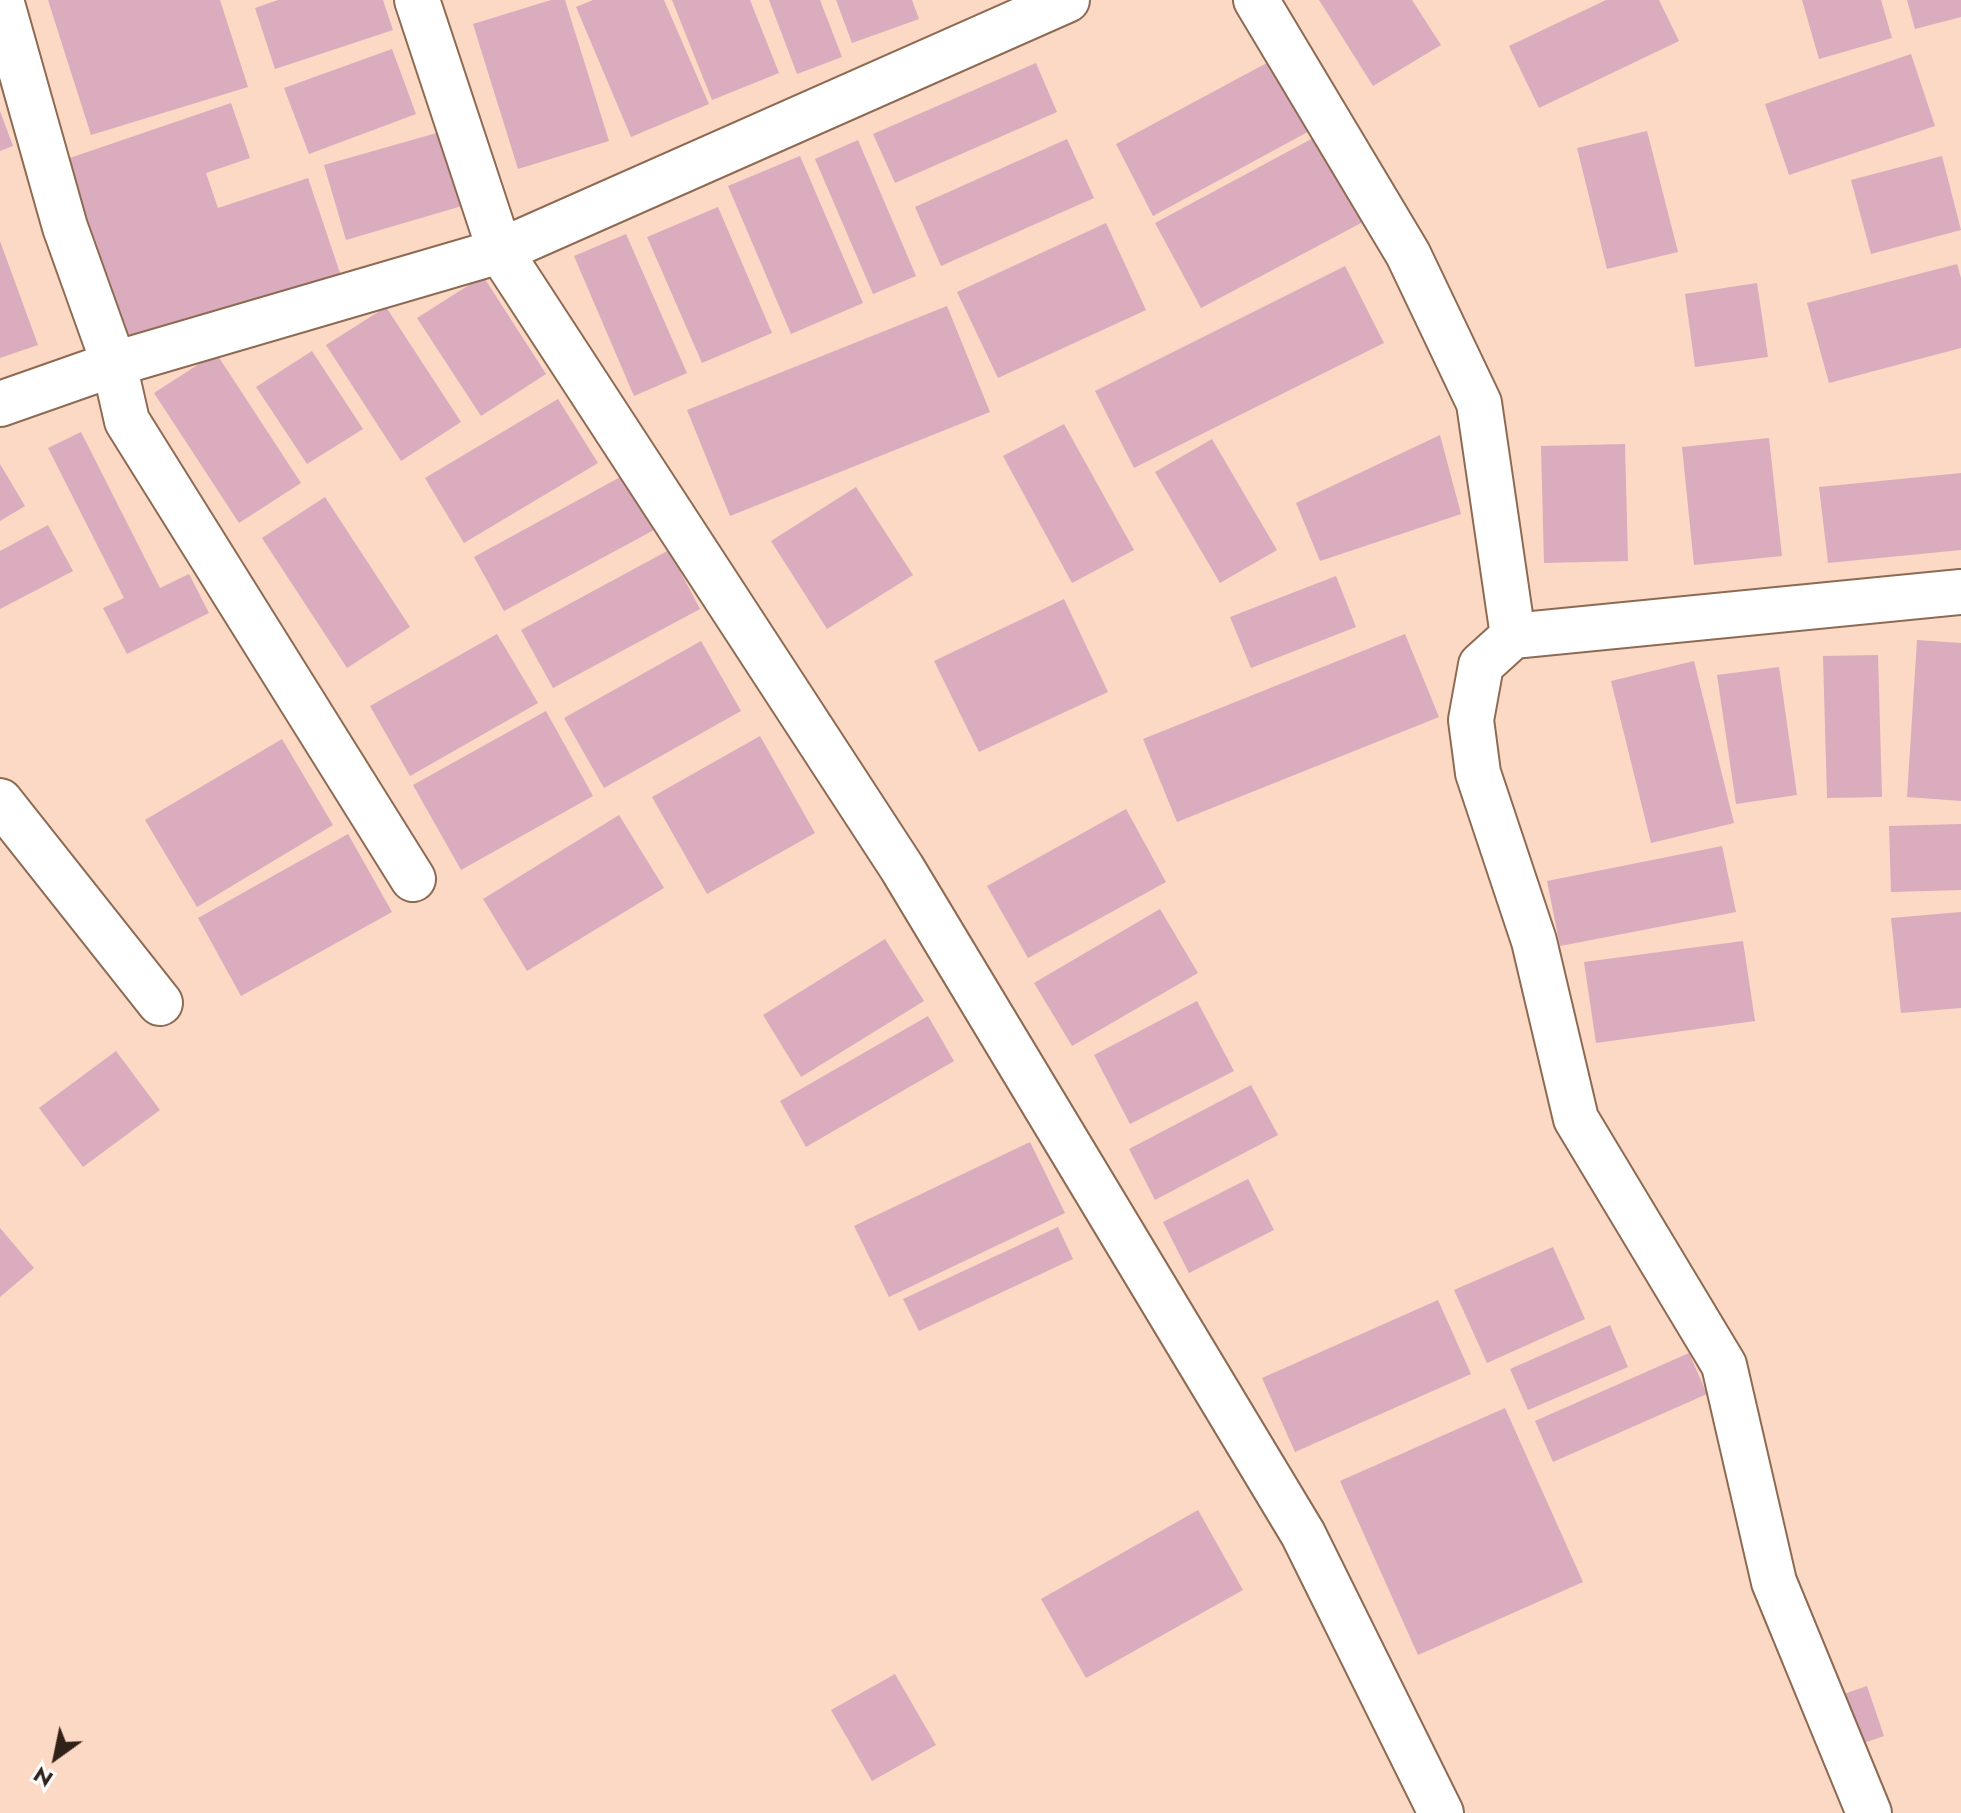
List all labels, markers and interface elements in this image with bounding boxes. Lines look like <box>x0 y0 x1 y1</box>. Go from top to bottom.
north arrow <box>16 1717 96 1797</box>
text: N <box>27 1759 59 1795</box>

